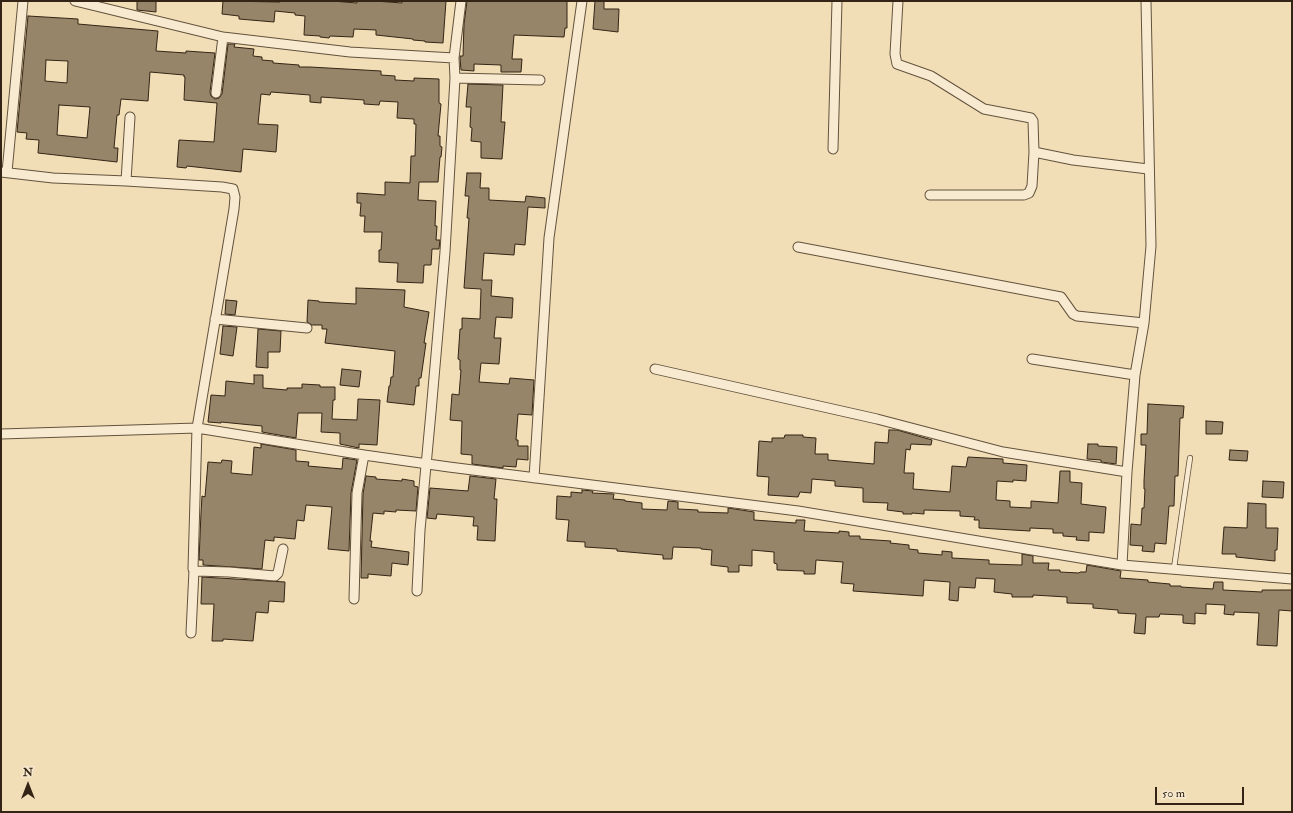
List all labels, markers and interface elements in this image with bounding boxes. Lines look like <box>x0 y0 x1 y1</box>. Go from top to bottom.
north arrow <box>8 765 48 805</box>
text: N <box>23 766 33 779</box>
scale bar <box>1157 779 1246 805</box>
text: 50 m <box>1162 786 1185 801</box>

